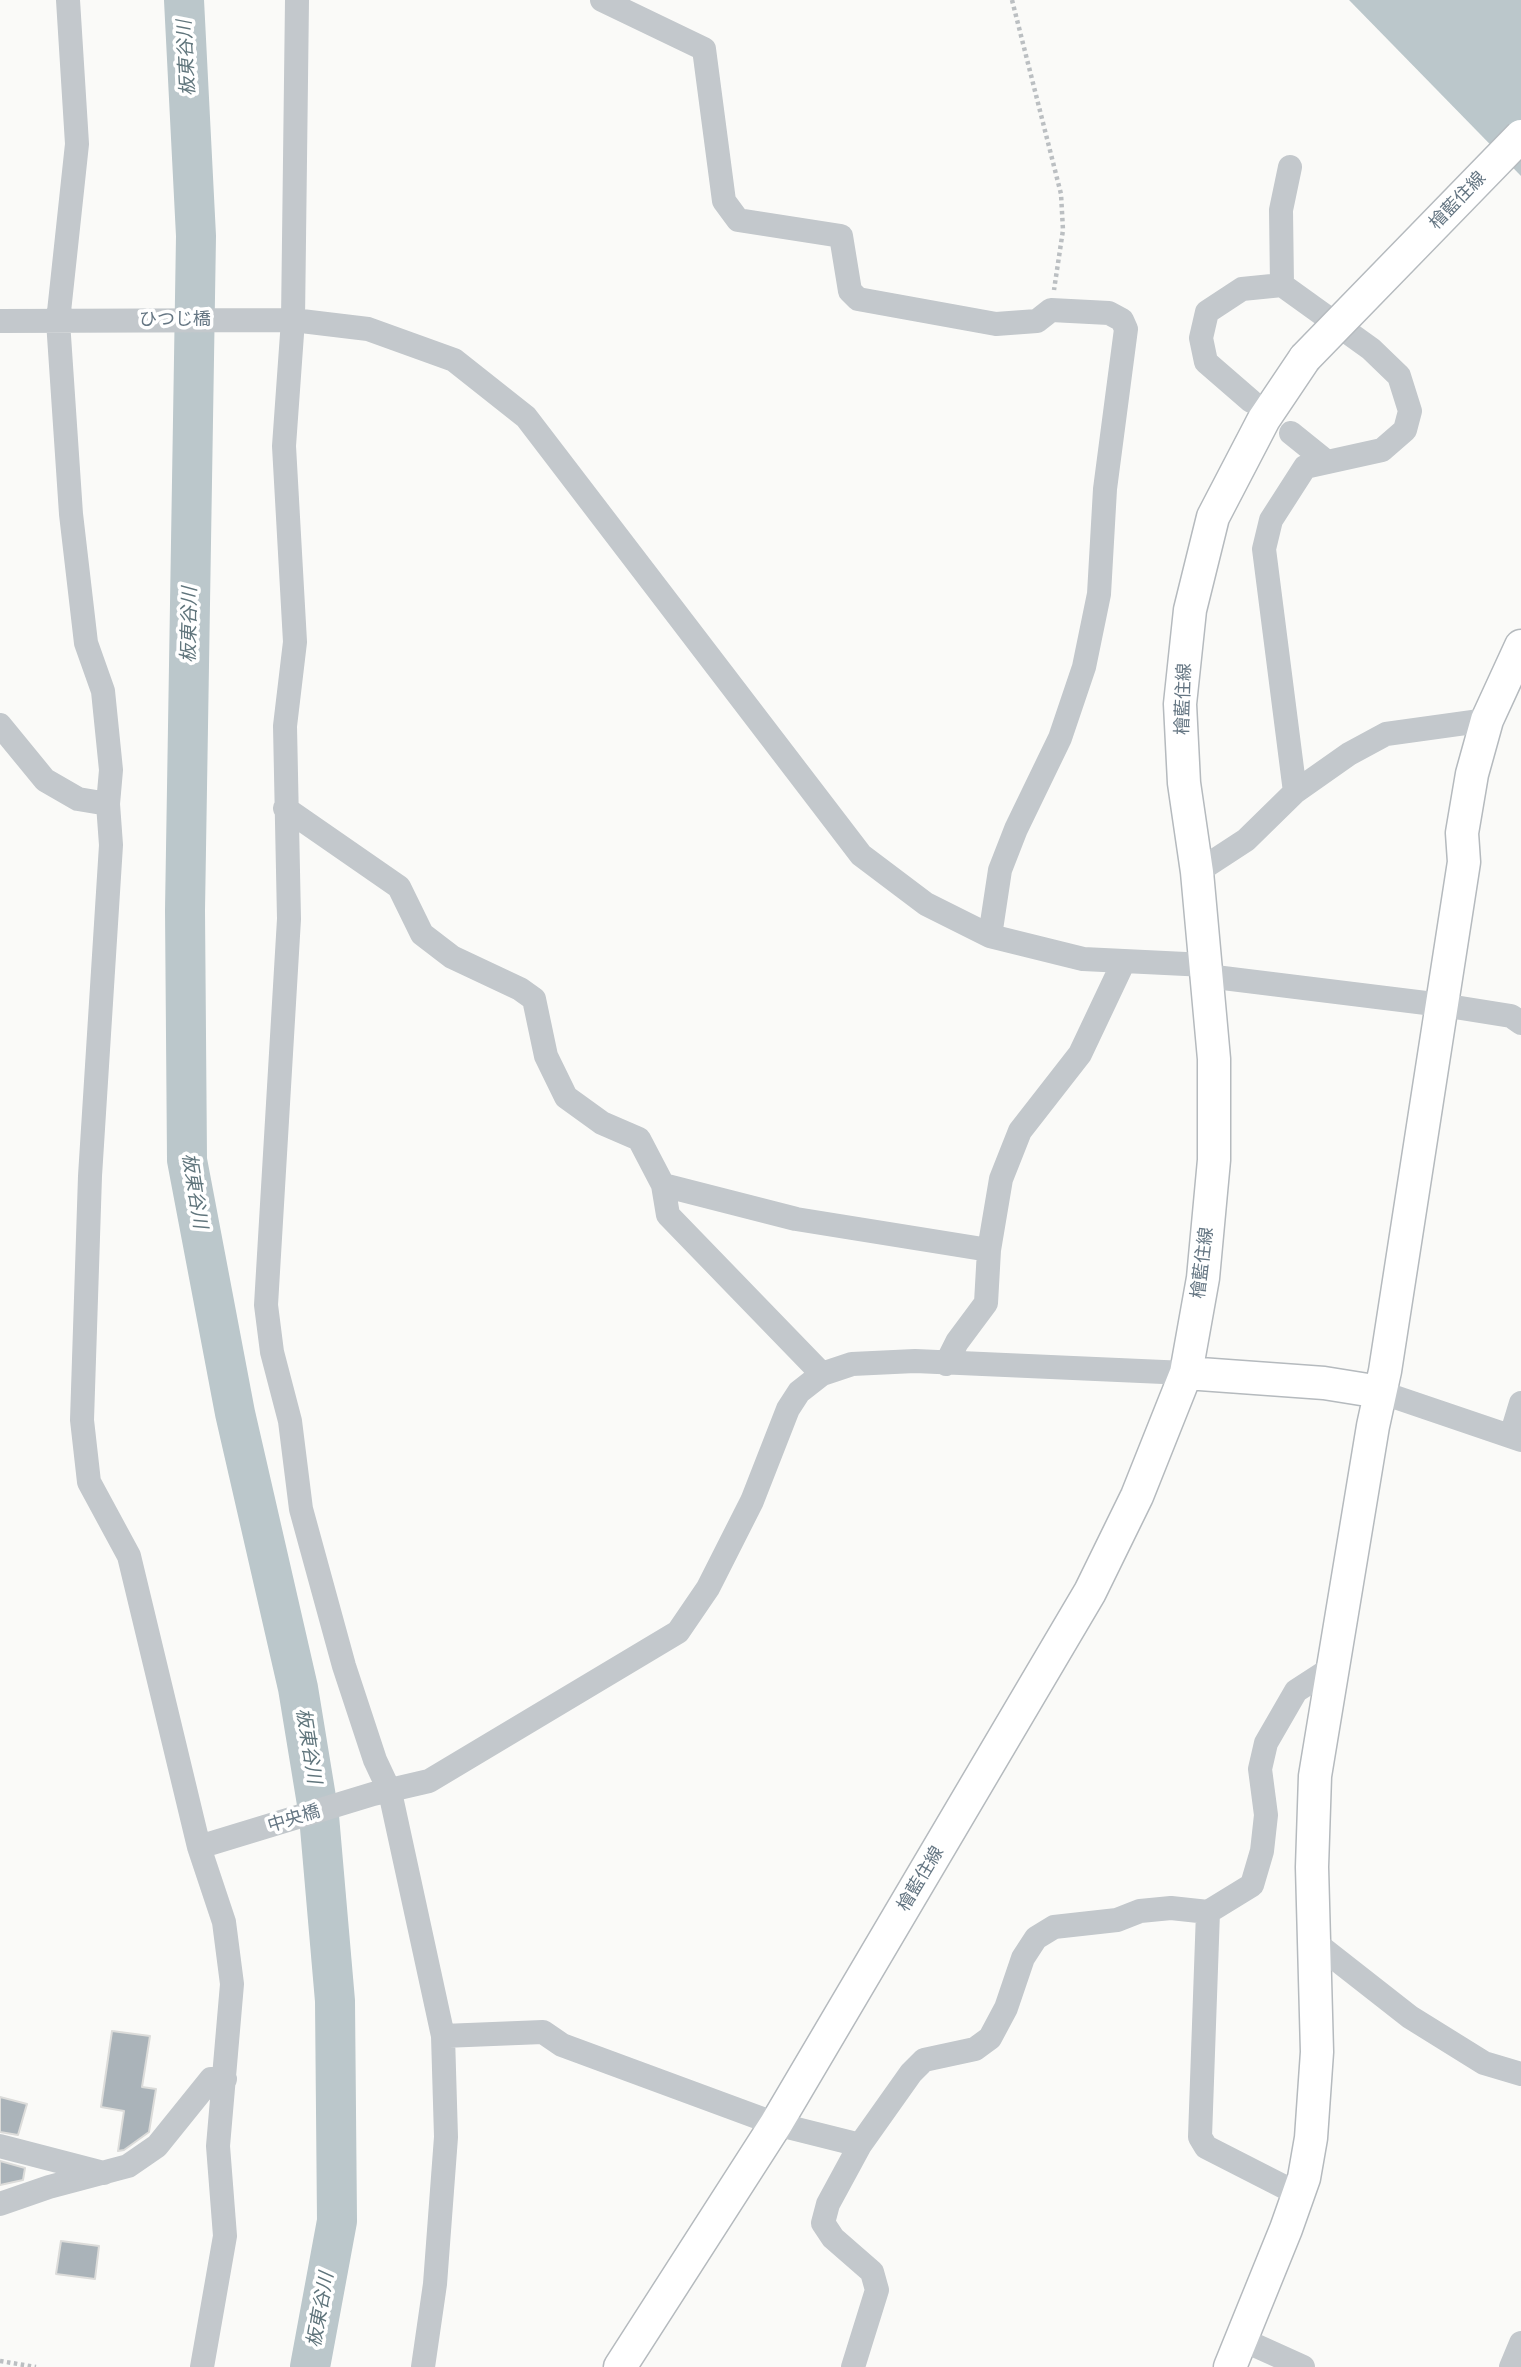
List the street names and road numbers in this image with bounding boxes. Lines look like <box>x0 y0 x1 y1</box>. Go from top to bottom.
street label: 檜藍住線 <box>1425 168 1491 234</box>
street label: ひつじ橋 <box>139 309 211 331</box>
street label: 檜藍住線 <box>1172 663 1196 735</box>
street label: 檜藍住線 <box>1188 1226 1218 1300</box>
street label: 中央橋 <box>265 1801 323 1837</box>
street label: 檜藍住線 <box>893 1843 949 1915</box>

